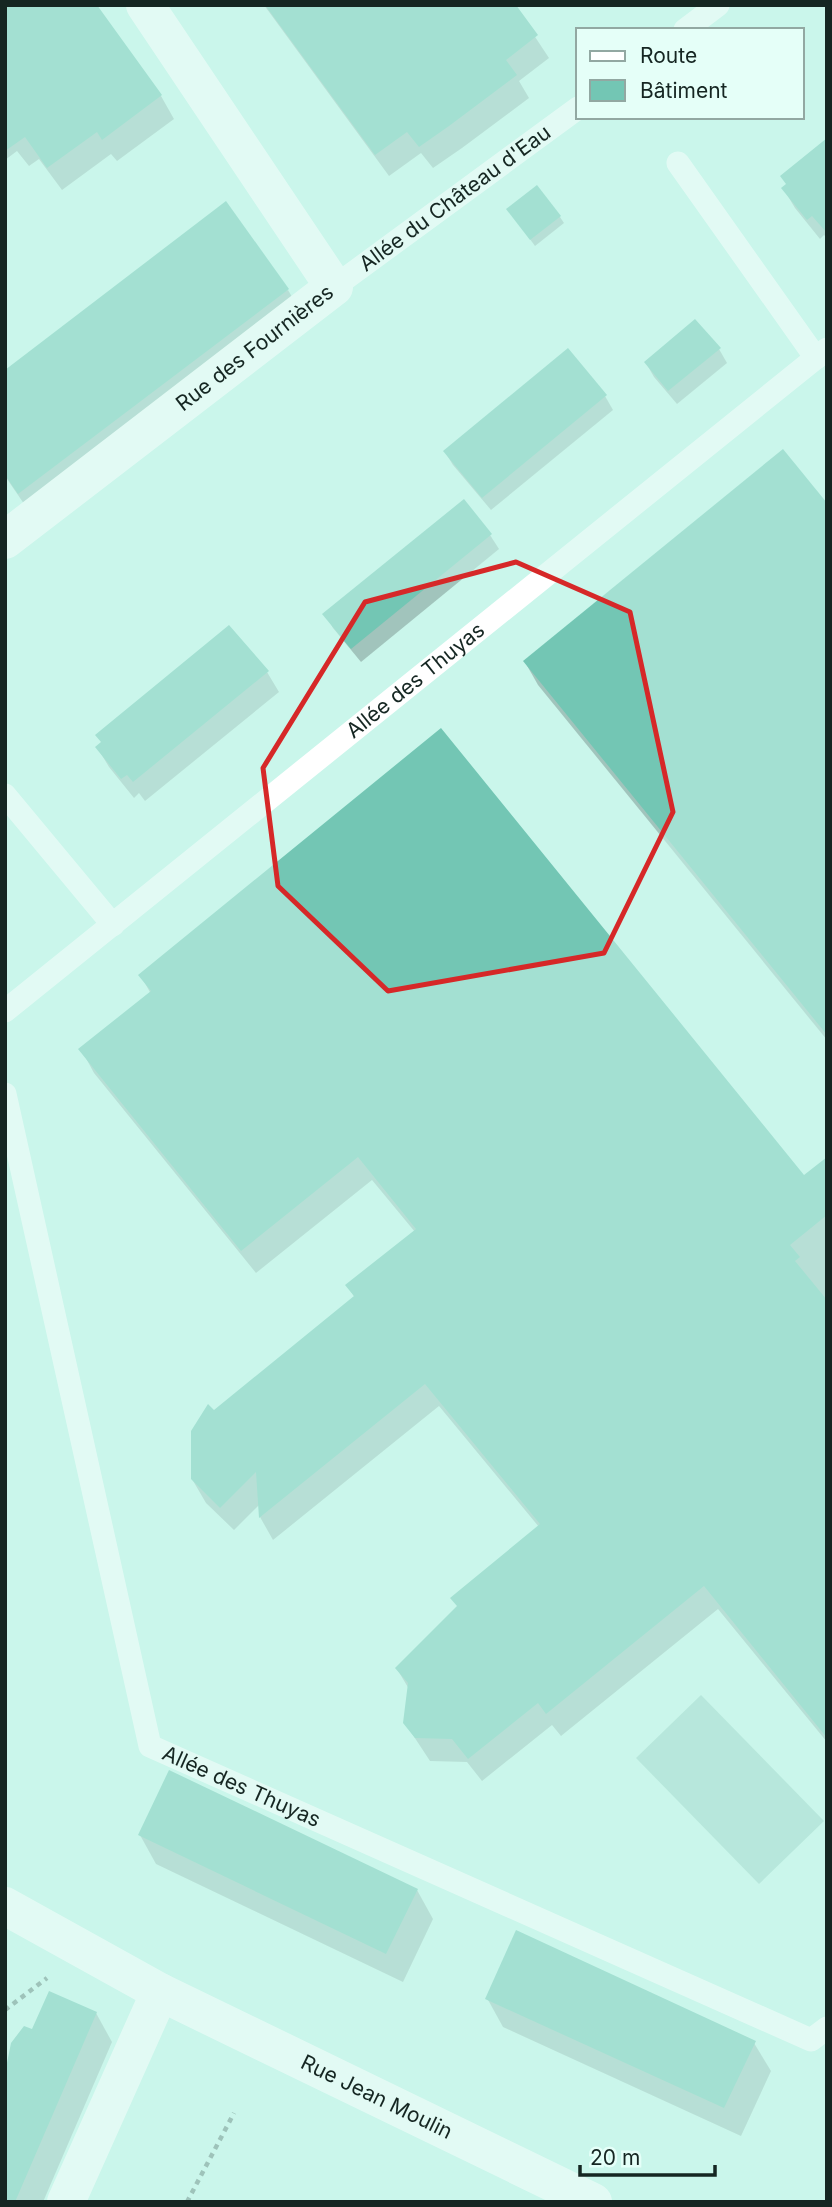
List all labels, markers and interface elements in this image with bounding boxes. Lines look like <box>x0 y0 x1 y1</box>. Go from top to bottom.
legend <box>576 28 804 119</box>
text: Route <box>640 43 697 68</box>
text: Bâtiment <box>640 78 728 103</box>
street label: Allée du Château d'Eau <box>354 119 555 276</box>
street label: Rue des Fournières <box>171 279 338 416</box>
street label: Allée des Thuyas <box>341 617 489 743</box>
street label: Allée des Thuyas <box>159 1740 324 1832</box>
street label: Rue Jean Moulin <box>297 2049 457 2144</box>
scale bar <box>580 2134 715 2178</box>
text: 20 m <box>590 2145 640 2170</box>

